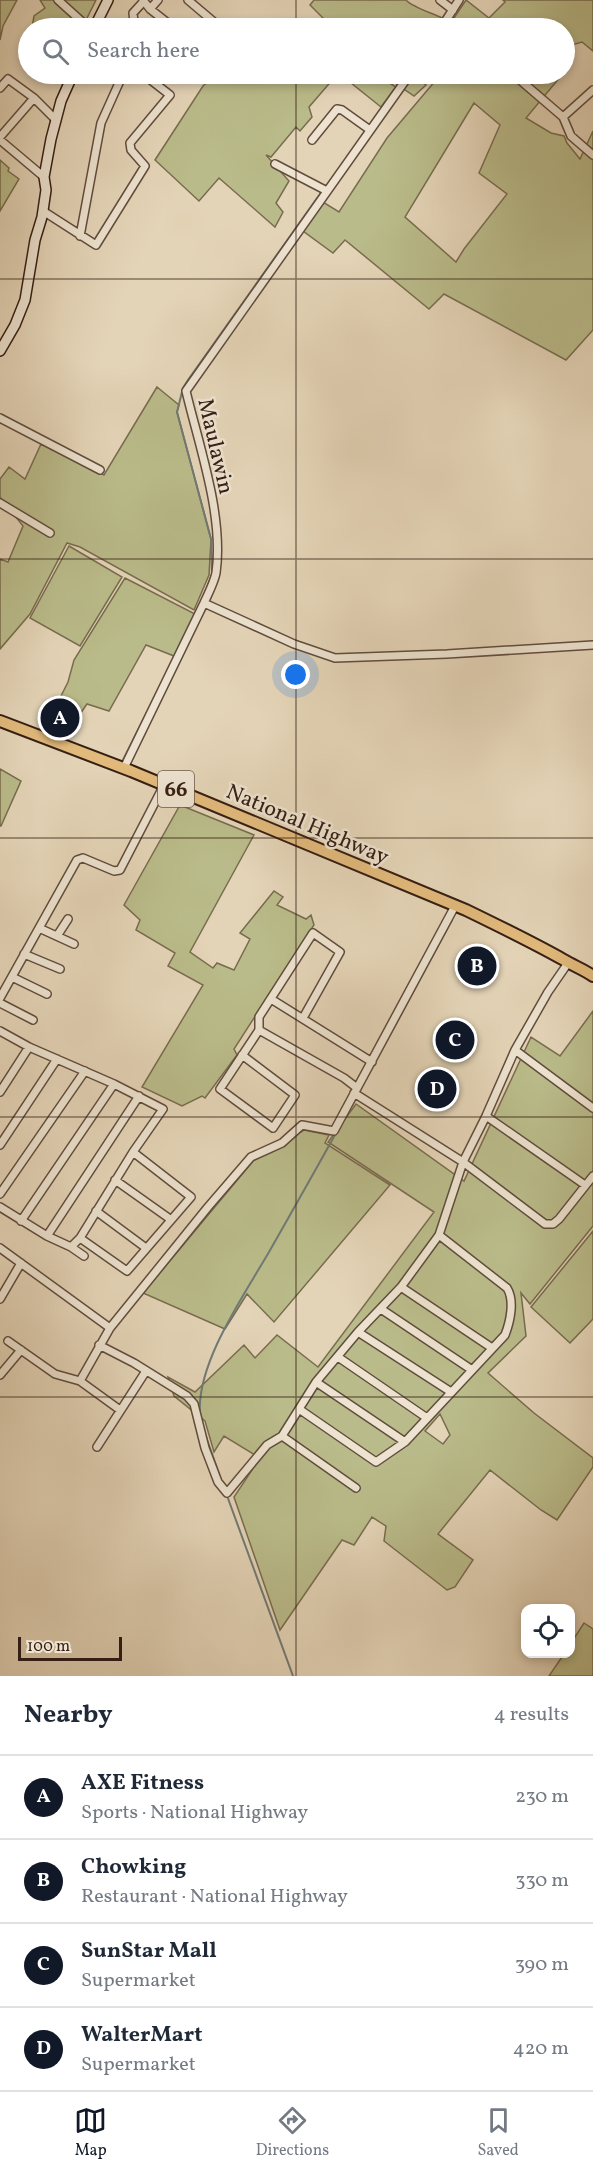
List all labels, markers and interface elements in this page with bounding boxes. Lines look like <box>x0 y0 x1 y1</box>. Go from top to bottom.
search box <box>18 18 575 84</box>
icon: search <box>39 35 72 68</box>
text: Search here <box>87 36 200 67</box>
street label: Maulawin <box>188 396 241 498</box>
your location <box>281 660 310 689</box>
pin: A <box>40 696 80 740</box>
road number: 66 <box>158 771 194 807</box>
street label: National Highway <box>221 777 393 874</box>
pin: B <box>458 944 496 988</box>
pin: C <box>436 1018 474 1062</box>
pin: D <box>418 1066 456 1112</box>
map controls <box>521 1604 575 1658</box>
button: locate <box>521 1604 575 1658</box>
scale bar <box>18 1634 122 1662</box>
text: 100 m <box>27 1636 70 1658</box>
text: Nearby <box>24 1697 113 1733</box>
text: 4 results <box>494 1701 569 1729</box>
text: AXE Fitness <box>81 1768 204 1799</box>
text: A <box>36 1783 51 1811</box>
text: 230 m <box>515 1783 569 1811</box>
text: Sports · National Highway <box>81 1799 308 1827</box>
text: Chowking <box>81 1852 186 1883</box>
text: B <box>37 1867 50 1895</box>
text: 330 m <box>515 1867 569 1895</box>
text: Restaurant · National Highway <box>81 1883 348 1911</box>
text: SunStar Mall <box>81 1936 217 1967</box>
text: C <box>37 1951 50 1979</box>
text: 390 m <box>515 1951 569 1979</box>
text: Supermarket <box>81 1967 196 1995</box>
text: WalterMart <box>81 2020 203 2051</box>
text: D <box>36 2035 51 2063</box>
text: 420 m <box>513 2035 569 2063</box>
text: Supermarket <box>81 2051 196 2079</box>
tab: Map <box>74 2104 107 2162</box>
tab: Directions <box>256 2104 329 2162</box>
tab: Saved <box>478 2104 519 2162</box>

